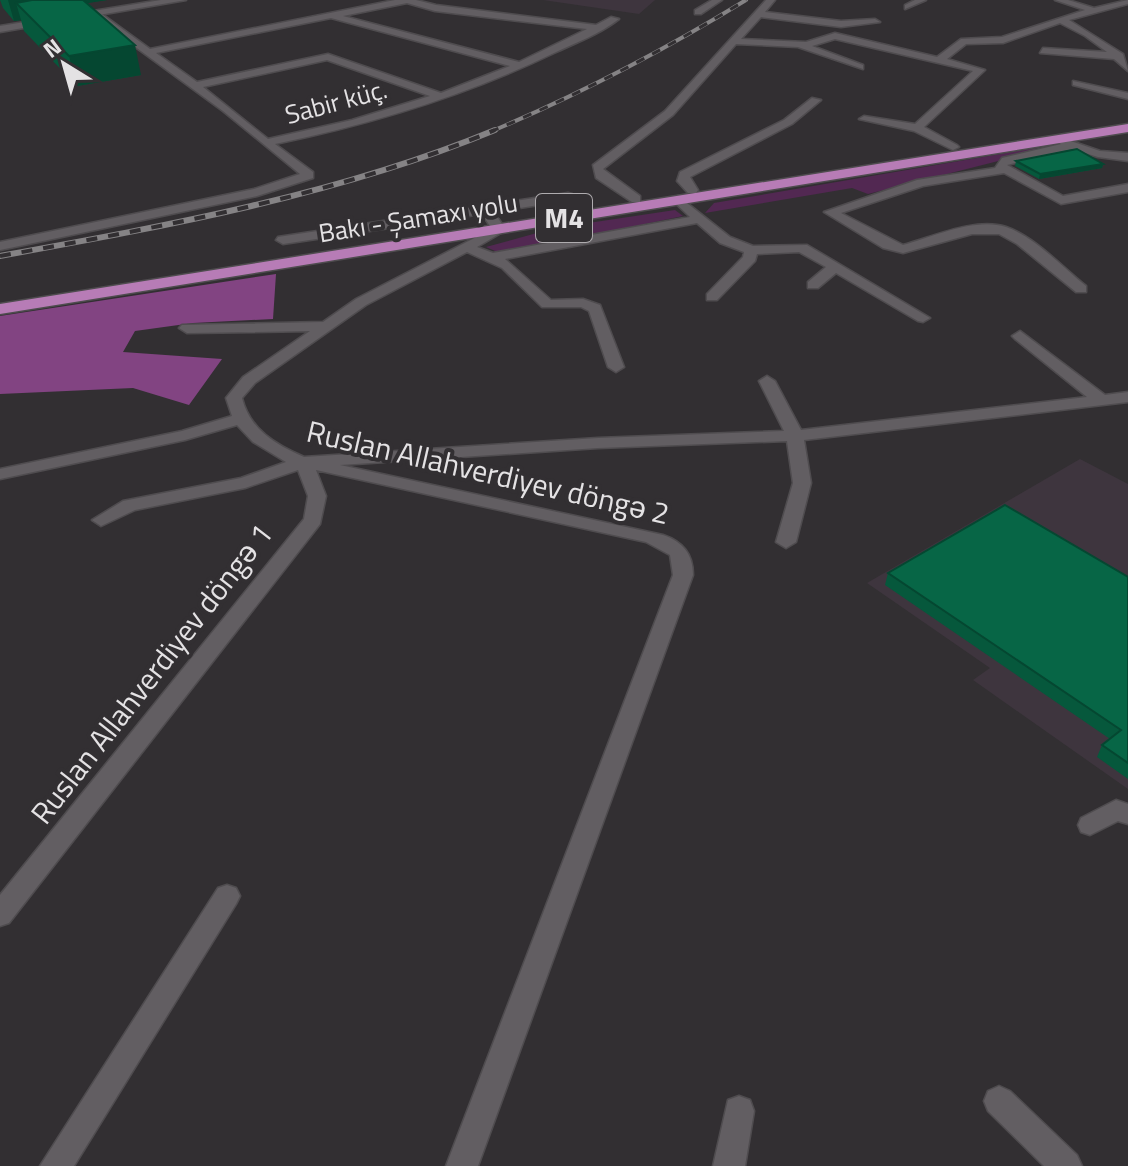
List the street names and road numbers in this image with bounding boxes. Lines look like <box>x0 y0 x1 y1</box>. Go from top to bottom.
street label: Sabir küç. <box>280 69 391 134</box>
street label: Bakı - Şamaxı yolu <box>316 183 520 252</box>
road number: M4 <box>536 194 592 242</box>
street label: Ruslan Allahverdiyev döngə 2 <box>302 408 674 536</box>
street label: Ruslan Allahverdiyev döngə 1 <box>19 513 284 834</box>

